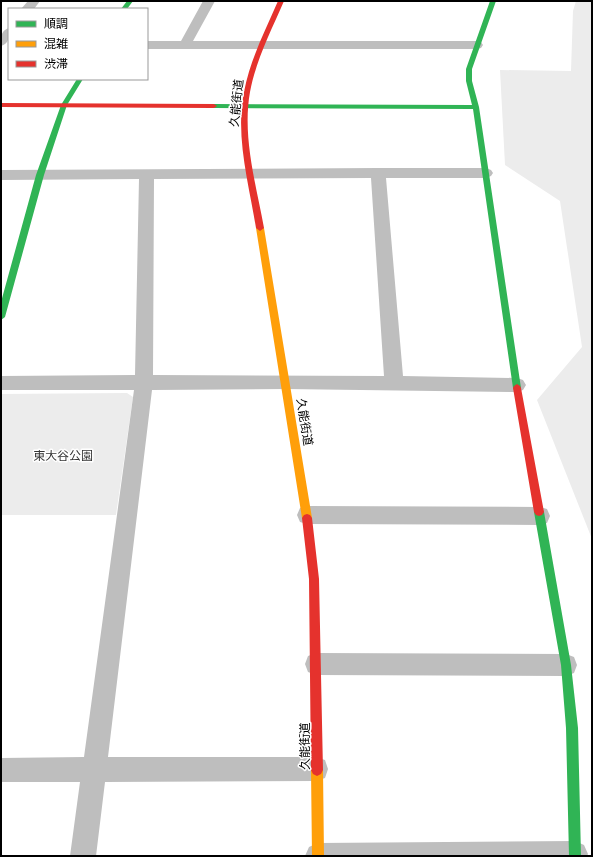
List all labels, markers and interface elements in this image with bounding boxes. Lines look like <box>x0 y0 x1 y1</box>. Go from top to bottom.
legend <box>8 8 148 80</box>
text: 順調 <box>44 16 68 31</box>
text: 混雑 <box>44 36 68 51</box>
text: 渋滞 <box>44 56 68 71</box>
street label: 久能街道 <box>226 78 246 128</box>
street label: 久能街道 <box>294 397 316 447</box>
park label: 東大谷公園 <box>33 448 93 463</box>
street label: 久能街道 <box>297 722 312 770</box>

